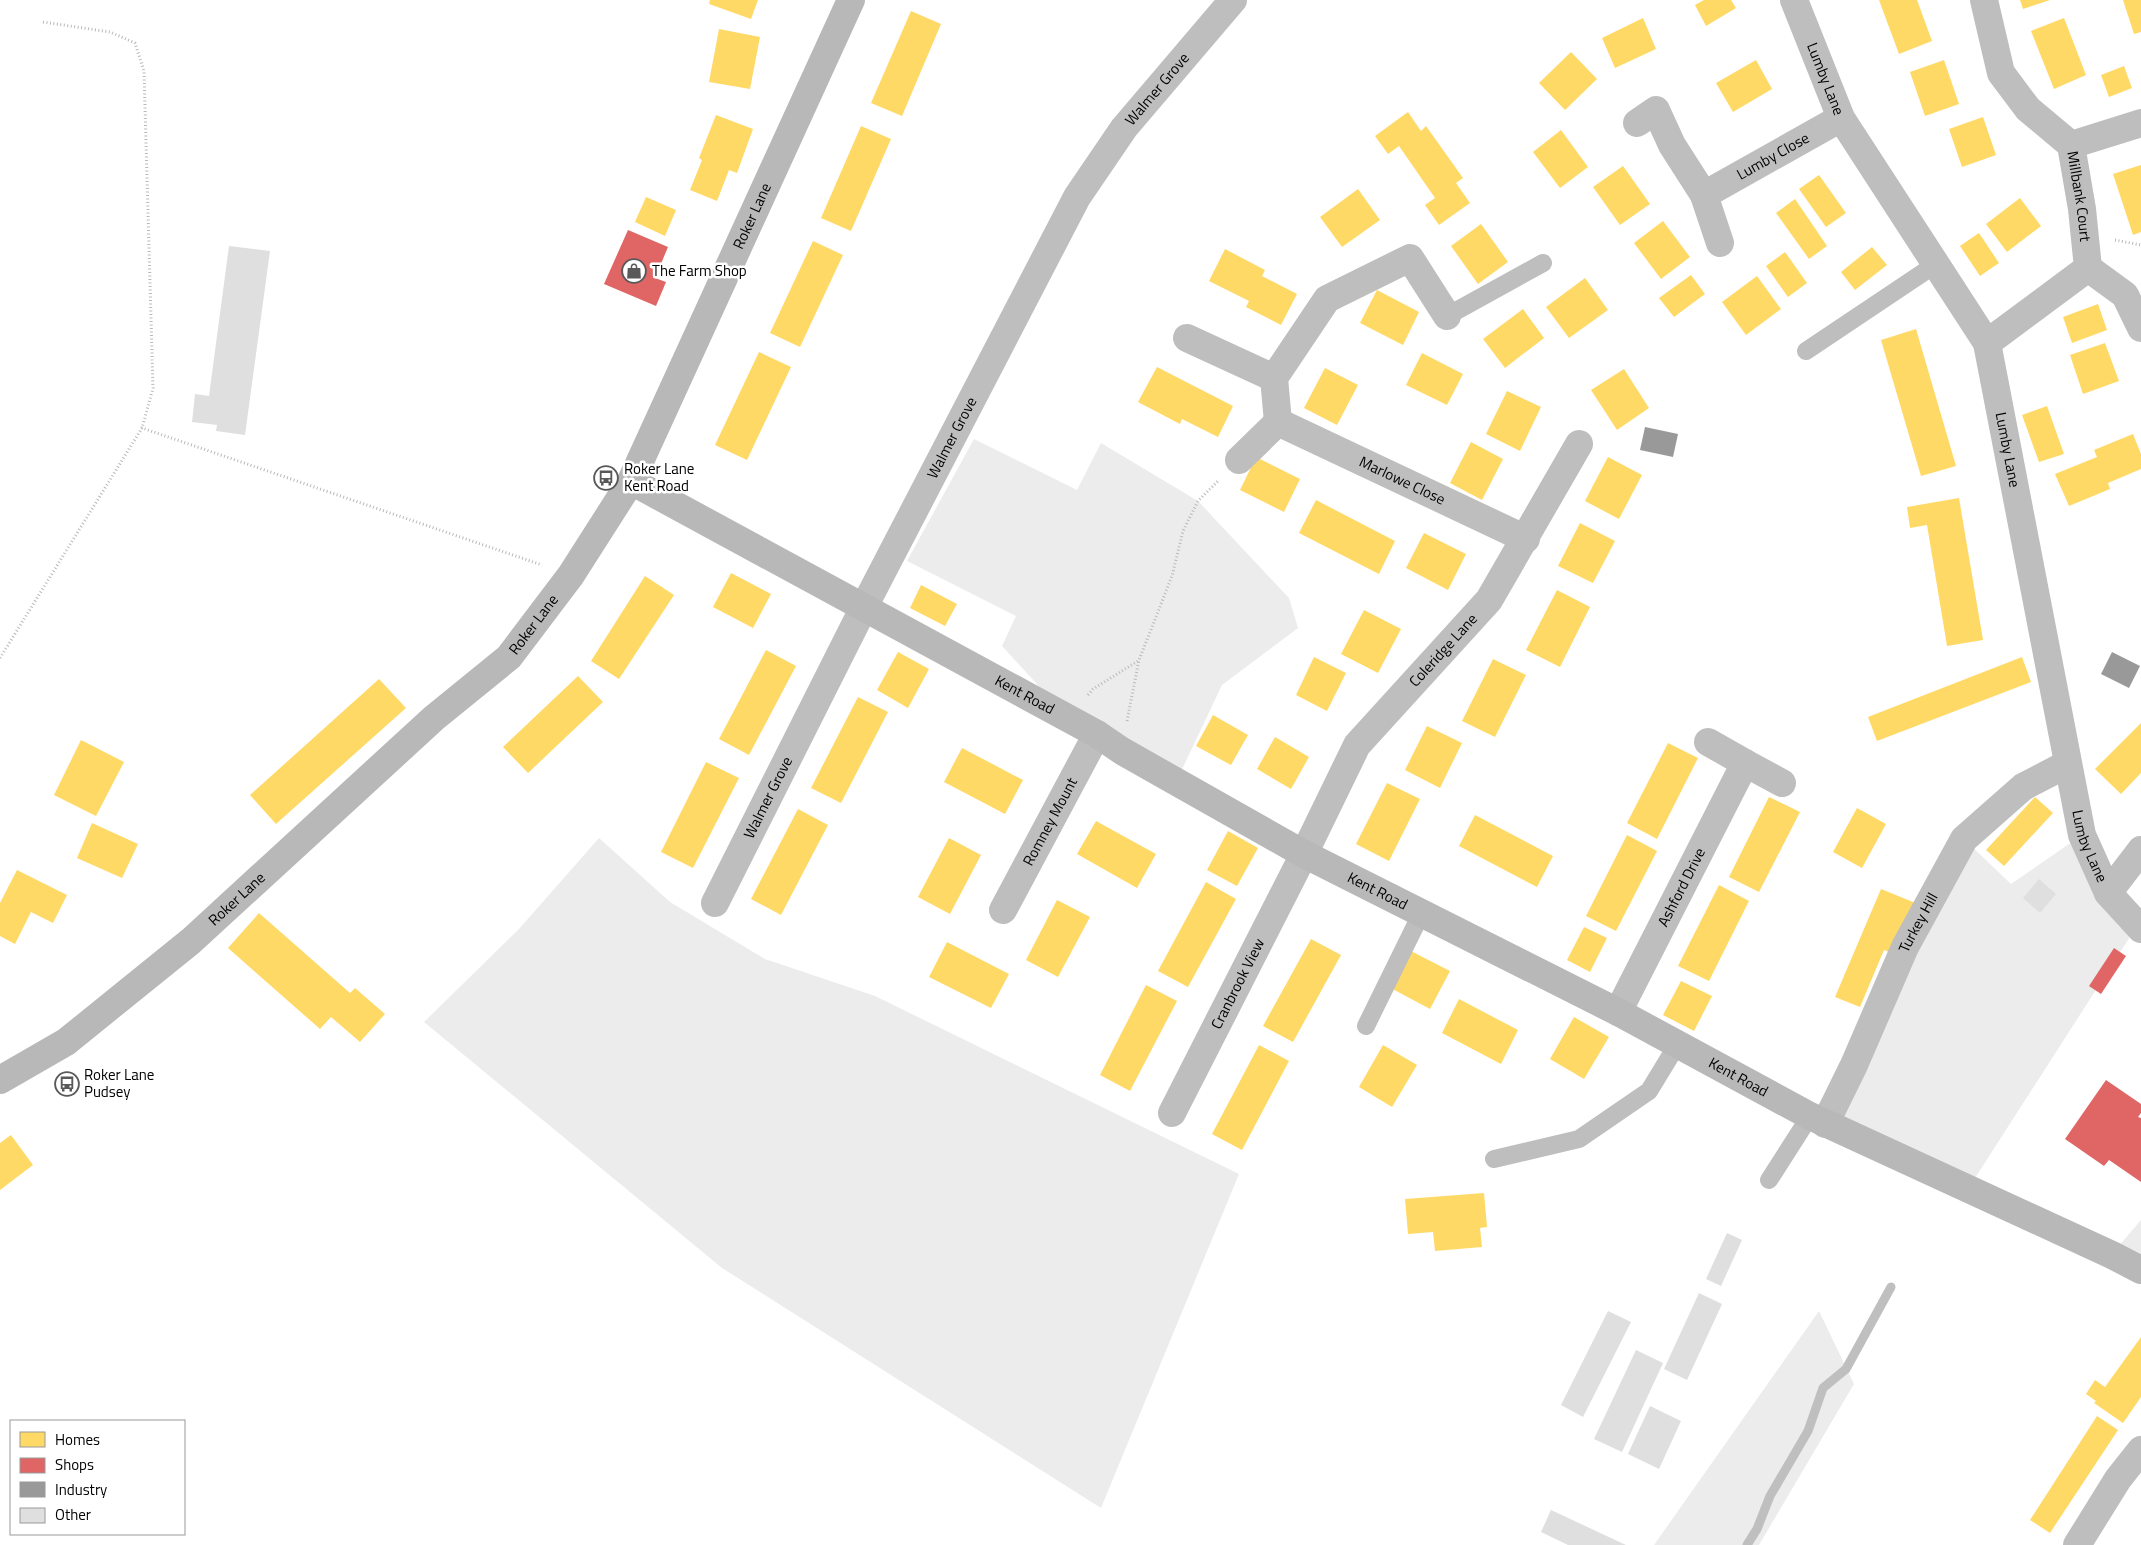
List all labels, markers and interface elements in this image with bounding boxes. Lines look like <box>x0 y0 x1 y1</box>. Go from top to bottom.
street label: Lumby Lane <box>1801 39 1851 118</box>
street label: Walmer Grove <box>1119 47 1195 130</box>
street label: Lumby Close <box>1732 126 1813 185</box>
street label: Millbank Court <box>2061 149 2097 243</box>
street label: Roker Lane <box>727 179 777 253</box>
shop icon: The Farm Shop <box>621 258 647 284</box>
place label: The Farm Shop <box>652 259 747 282</box>
street label: Walmer Grove <box>921 393 982 483</box>
street label: Lumby Lane <box>1990 410 2027 489</box>
street label: Marlowe Close <box>1355 450 1449 510</box>
place label: Roker Lane Kent Road <box>624 457 694 497</box>
bus stop icon: Roker Lane Kent Road <box>593 465 619 491</box>
street label: Roker Lane <box>503 589 564 659</box>
street label: Coleridge Lane <box>1403 608 1482 692</box>
street label: Kent Road <box>991 669 1059 720</box>
street label: Walmer Grove <box>737 752 798 843</box>
street label: Romney Mount <box>1017 773 1083 870</box>
street label: Lumby Lane <box>2066 808 2114 886</box>
street label: Ashford Drive <box>1651 844 1711 931</box>
street label: Roker Lane <box>203 866 270 931</box>
street label: Kent Road <box>1344 866 1412 915</box>
street label: Turkey Hill <box>1892 888 1944 956</box>
street label: Cranbrook View <box>1205 934 1270 1033</box>
street label: Kent Road <box>1705 1051 1773 1102</box>
place label: Roker Lane Pudsey <box>84 1063 154 1103</box>
bus stop icon: Roker Lane Pudsey <box>54 1071 80 1097</box>
legend <box>10 1420 185 1535</box>
text: Homes <box>55 1428 100 1451</box>
text: Shops <box>55 1453 94 1476</box>
text: Industry <box>55 1478 107 1501</box>
text: Other <box>55 1503 91 1526</box>

